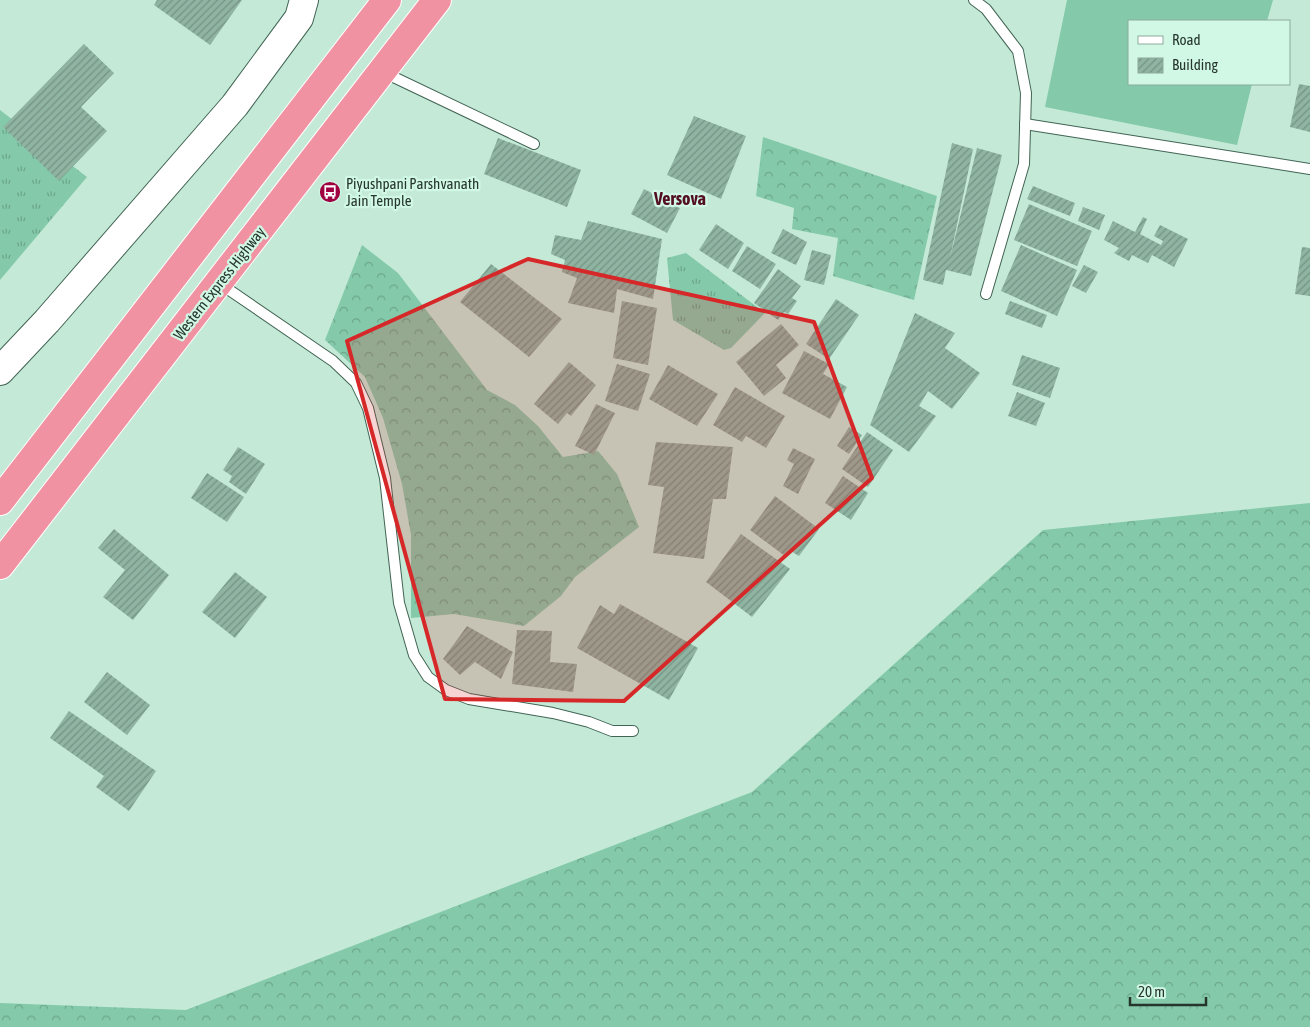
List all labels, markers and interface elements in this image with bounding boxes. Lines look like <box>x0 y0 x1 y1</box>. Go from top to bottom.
legend <box>1128 20 1290 85</box>
text: Road <box>1172 31 1201 48</box>
text: Building <box>1172 56 1218 73</box>
place label: Piyushpani Parshvanath Jain Temple <box>346 175 479 209</box>
bus stop icon: Piyushpani Parshvanath Jain Temple <box>318 180 342 204</box>
district label: Versova <box>653 188 706 209</box>
street label: Western Express Highway <box>170 223 268 343</box>
scale bar <box>1130 974 1206 1006</box>
text: 20 m <box>1138 983 1165 1000</box>

